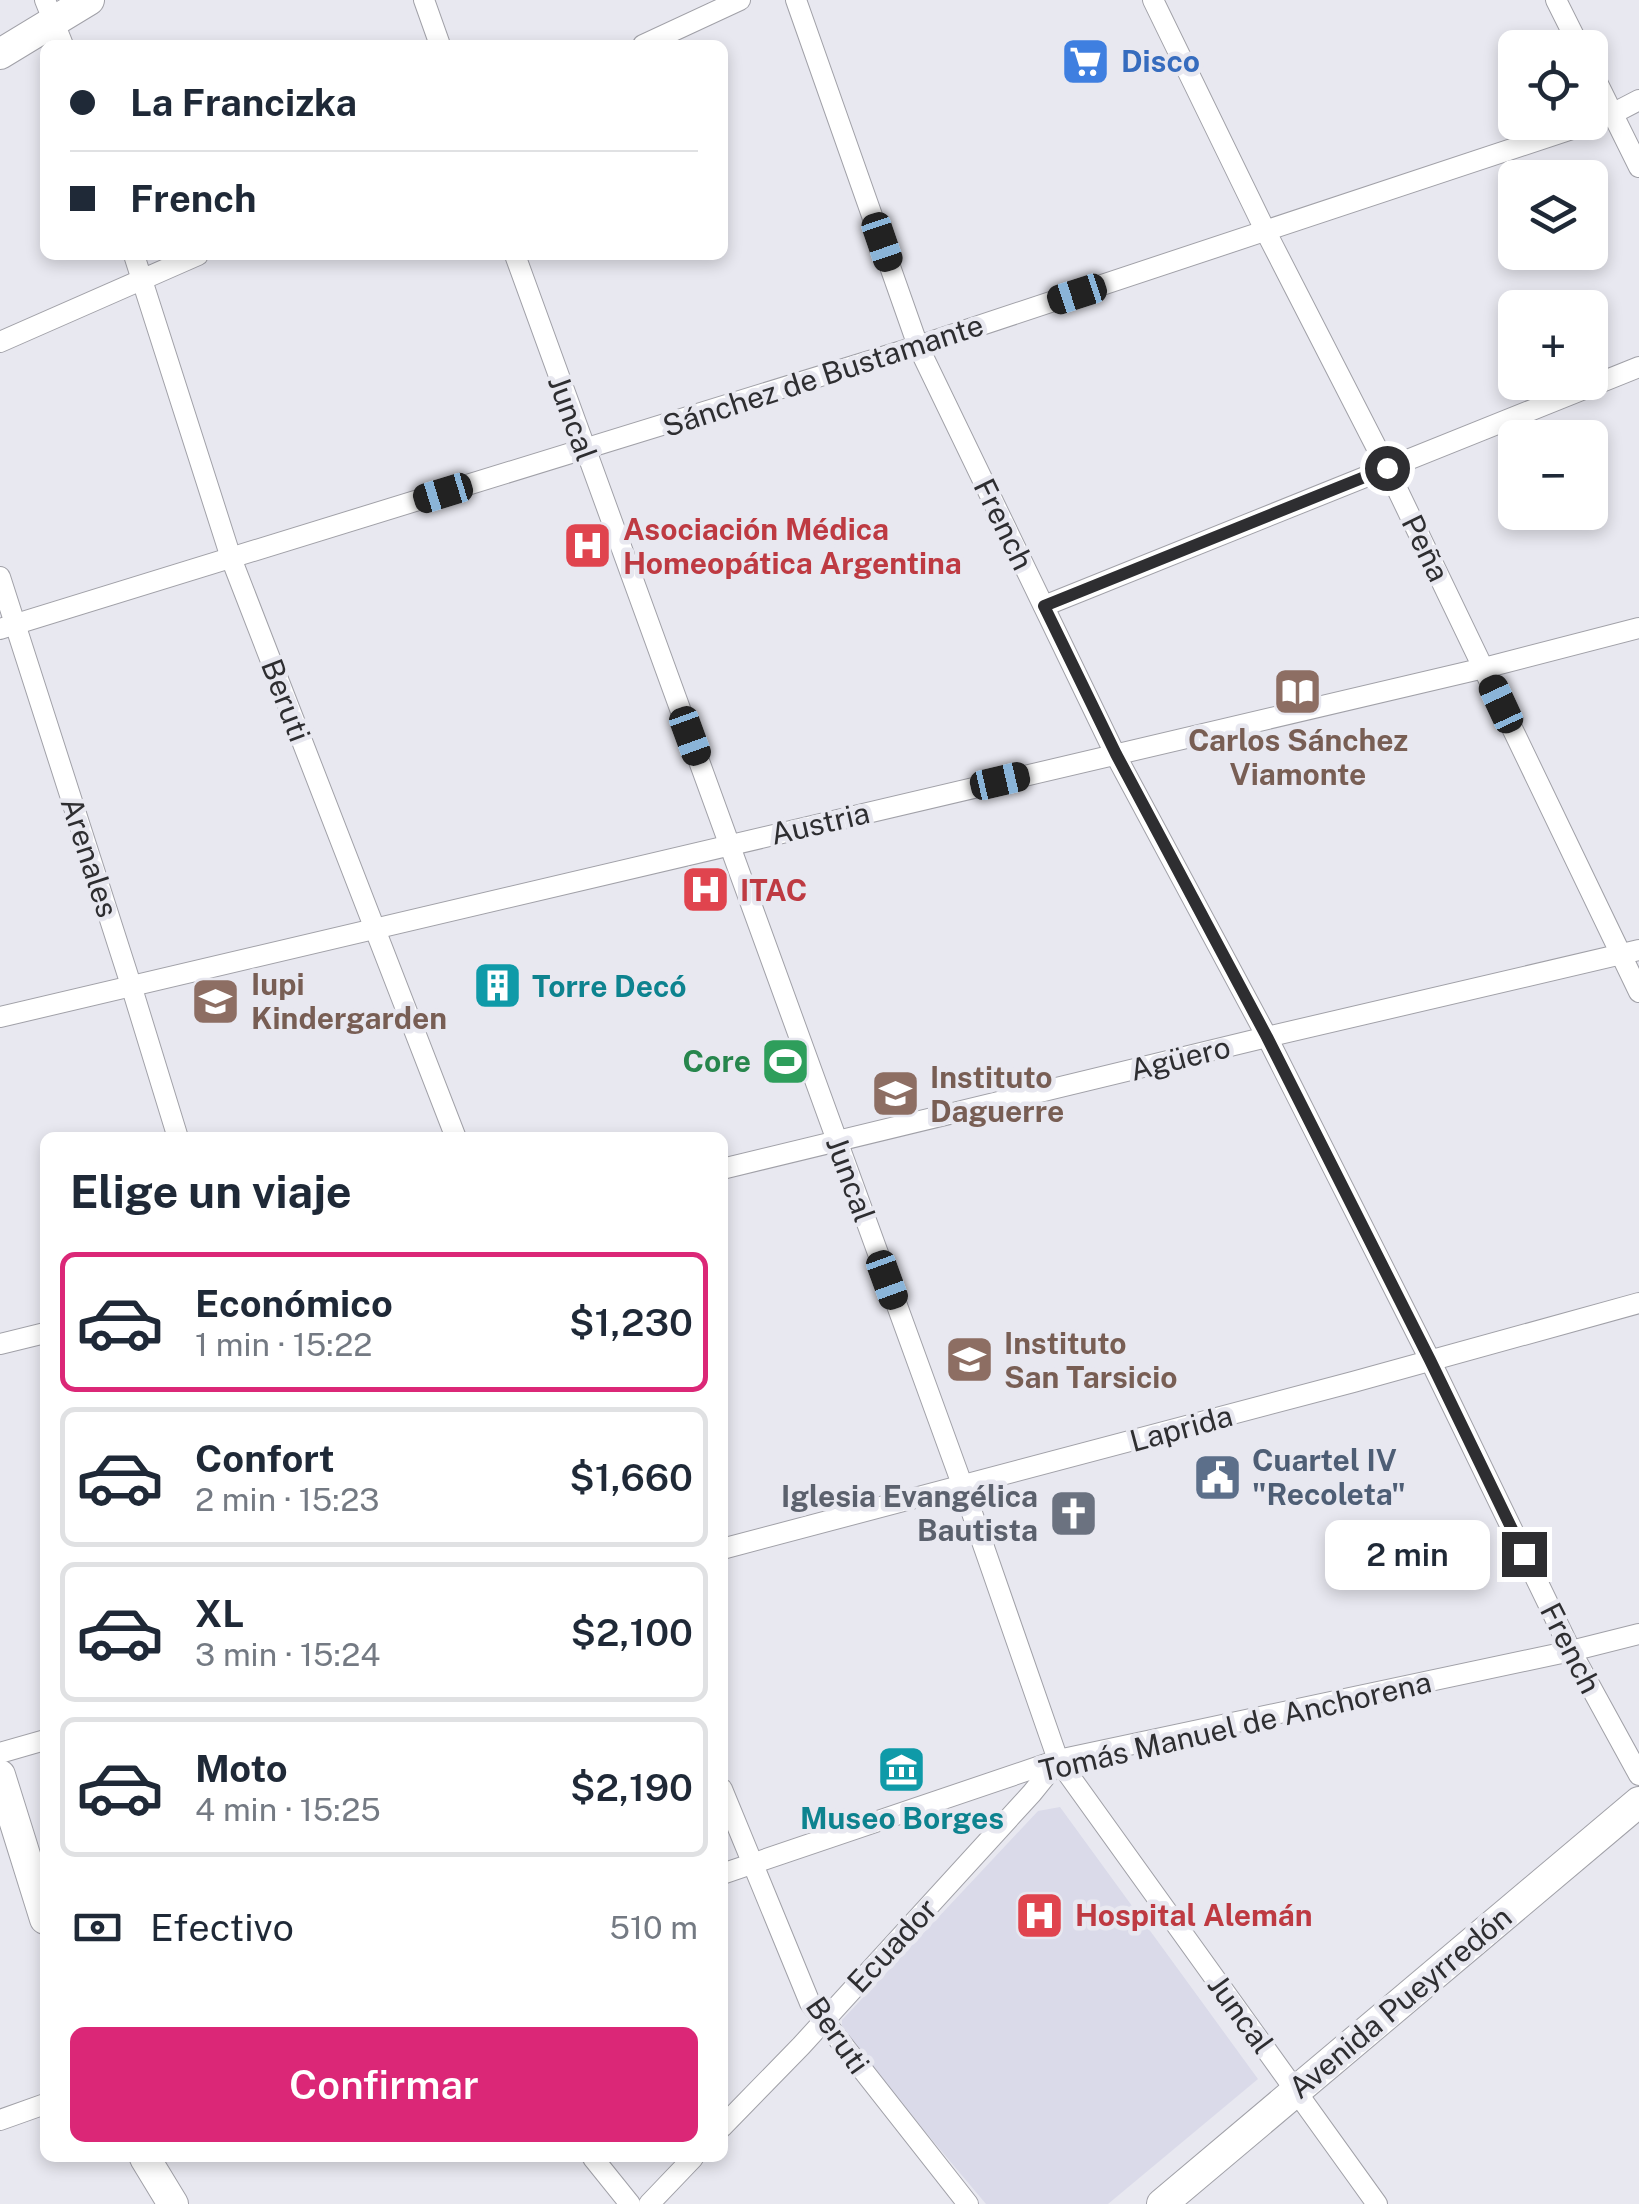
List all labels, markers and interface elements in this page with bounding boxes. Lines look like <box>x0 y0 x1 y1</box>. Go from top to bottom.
map controls <box>1498 30 1608 530</box>
button: locate <box>1498 30 1608 140</box>
supermarket icon: Disco <box>1060 35 1112 87</box>
place label: Disco <box>1121 43 1200 79</box>
text: La Francizka <box>130 80 357 125</box>
button: layers <box>1498 160 1608 270</box>
text: French <box>130 176 257 221</box>
car <box>858 209 906 275</box>
car <box>1044 270 1110 318</box>
button: + <box>1498 290 1608 400</box>
street label: Sánchez de Bustamante <box>658 306 988 444</box>
street label: Juncal <box>541 370 605 466</box>
button: − <box>1498 420 1608 530</box>
route start <box>1365 446 1410 491</box>
car <box>410 470 476 516</box>
street label: French <box>967 473 1041 575</box>
street label: Peña <box>1395 509 1457 587</box>
place label: Asociación Médica Homeopática Argentina <box>623 511 962 581</box>
hospital icon: Asociación Médica Homeopática Argentina <box>562 520 614 572</box>
street label: Beruti <box>254 654 318 746</box>
library icon: Carlos Sánchez Viamonte <box>1272 665 1324 717</box>
car <box>1475 670 1527 738</box>
car <box>666 703 714 769</box>
place label: Carlos Sánchez Viamonte <box>1188 722 1408 792</box>
car <box>967 760 1033 802</box>
street label: Arenales <box>54 792 126 922</box>
street label: Austria <box>767 794 873 852</box>
hospital icon: ITAC <box>679 864 731 916</box>
place label: ITAC <box>740 872 807 908</box>
building icon: Torre Decó <box>471 960 523 1012</box>
place label: Iupi Kindergarden <box>251 966 447 1036</box>
place label: Torre Decó <box>532 968 687 1004</box>
school or university icon: Iupi Kindergarden <box>190 975 242 1027</box>
street label: Agüero <box>1126 1028 1234 1088</box>
sports icon: Core <box>760 1035 812 1087</box>
place label: Core <box>683 1043 751 1079</box>
place label: Instituto Daguerre <box>930 1059 1064 1129</box>
school or university icon: Instituto Daguerre <box>869 1068 921 1120</box>
street label: Juncal <box>819 1131 883 1227</box>
text: Elige un viaje <box>70 1165 352 1218</box>
car <box>863 1247 911 1313</box>
icon: car <box>75 1277 165 1367</box>
text: Económico <box>195 1281 393 1326</box>
text: $1,230 <box>569 1300 693 1345</box>
place label: Instituto San Tarsicio <box>1004 1325 1177 1395</box>
text: 1 min · 15:22 <box>195 1326 372 1363</box>
school or university icon: Instituto San Tarsicio <box>943 1334 995 1386</box>
street label: Laprida <box>1126 1397 1236 1459</box>
icon: car <box>75 1432 165 1522</box>
text: Confort <box>195 1436 335 1481</box>
place label: Cuartel IV "Recoleta" <box>1252 1442 1406 1512</box>
public building icon: Cuartel IV "Recoleta" <box>1191 1451 1243 1503</box>
text: $1,660 <box>569 1455 693 1500</box>
place label: Iglesia Evangélica Bautista <box>781 1478 1038 1548</box>
text: 2 min · 15:23 <box>195 1481 379 1518</box>
church icon: Iglesia Evangélica Bautista <box>1047 1487 1099 1539</box>
callout: 2 min <box>1324 1519 1489 1589</box>
route end <box>1502 1532 1547 1577</box>
text: 2 min <box>1366 1536 1449 1573</box>
icon: car <box>75 1587 165 1677</box>
text: XL <box>195 1591 244 1636</box>
street label: French <box>1533 1597 1609 1699</box>
text: $2,100 <box>571 1610 693 1655</box>
text: 3 min · 15:24 <box>195 1636 380 1673</box>
street label: Tomás Manuel de Anchorena <box>1035 1663 1435 1789</box>
icon: car <box>75 1742 165 1832</box>
museum icon: Museo Borges <box>876 1743 928 1795</box>
text: Moto <box>195 1746 288 1791</box>
text: $2,190 <box>570 1765 693 1810</box>
text: 4 min · 15:25 <box>195 1791 381 1828</box>
place label: Museo Borges <box>800 1800 1004 1836</box>
hospital icon: Hospital Alemán <box>1014 1889 1066 1941</box>
street label: Ecuador <box>840 1891 944 1999</box>
place label: Hospital Alemán <box>1075 1897 1313 1933</box>
street label: Avenida Pueyrredón <box>1281 1898 1519 2106</box>
icon: cash <box>70 1900 125 1955</box>
text: Efectivo <box>150 1905 294 1950</box>
text: 510 m <box>609 1909 698 1946</box>
street label: Juncal <box>1200 1968 1282 2060</box>
street label: Beruti <box>799 1990 877 2080</box>
button: Confirmar <box>70 2027 698 2142</box>

